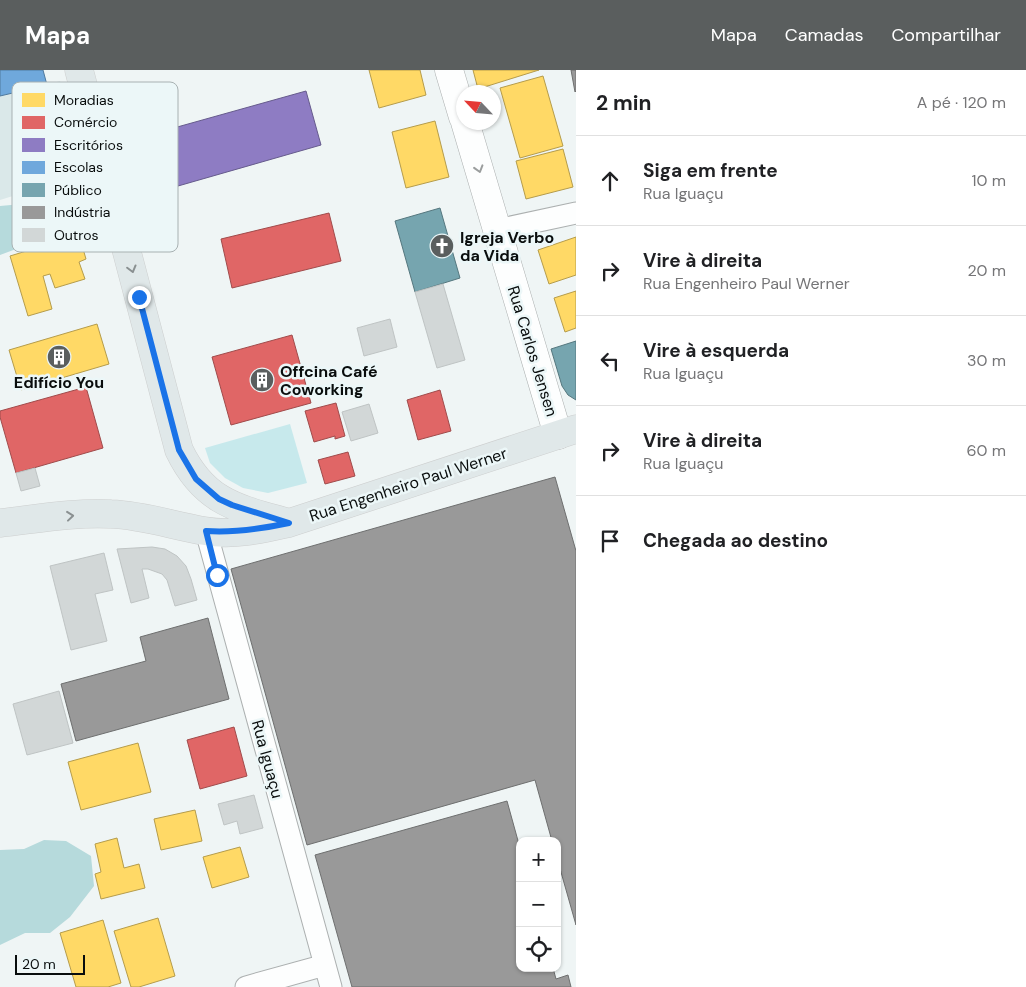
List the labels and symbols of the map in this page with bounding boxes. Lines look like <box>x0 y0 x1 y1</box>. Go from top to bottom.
legend <box>12 82 178 252</box>
north arrow <box>456 85 501 130</box>
text: Moradias <box>54 91 114 109</box>
text: Comércio <box>54 113 117 131</box>
text: Escritórios <box>54 136 123 154</box>
text: Escolas <box>54 158 103 176</box>
one-way arrow <box>473 165 483 173</box>
text: Público <box>54 181 102 199</box>
text: Indústria <box>54 203 110 221</box>
text: Outros <box>54 226 99 244</box>
place label: Igreja Verbo da Vida <box>460 227 554 266</box>
church icon: Igreja Verbo da Vida <box>429 233 455 259</box>
one-way arrow <box>126 265 137 274</box>
street label: Rua Carlos Jensen <box>503 283 562 419</box>
route end <box>128 286 151 309</box>
building icon: Edifício You <box>46 344 72 370</box>
place label: Offcina Café Coworking <box>280 361 378 400</box>
building icon: Offcina Café Coworking <box>249 367 275 393</box>
place label: Edifício You <box>14 372 104 393</box>
street label: Rua Engenheiro Paul Werner <box>307 443 510 526</box>
one-way arrow <box>66 511 74 522</box>
route start <box>206 564 229 587</box>
street label: Rua Iguaçu <box>247 718 288 801</box>
scale bar <box>15 952 85 975</box>

